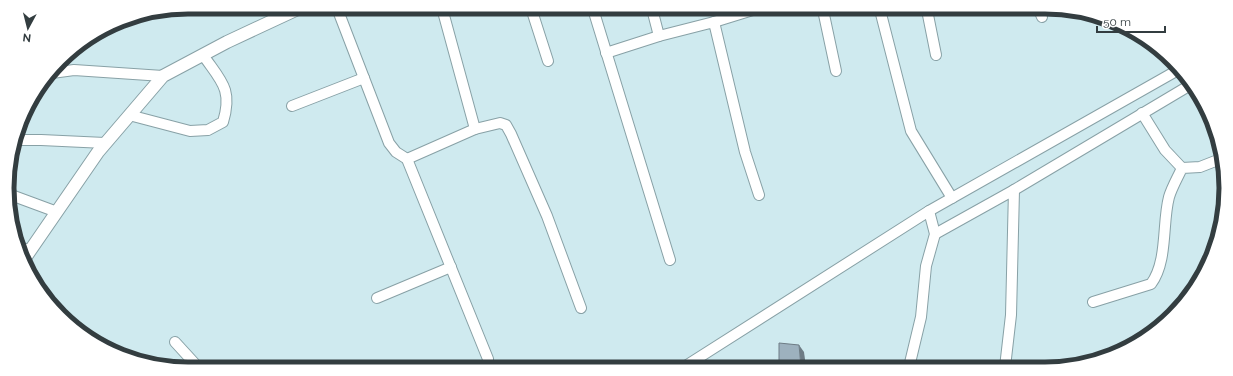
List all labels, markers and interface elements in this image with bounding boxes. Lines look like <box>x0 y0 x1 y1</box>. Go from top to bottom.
north arrow <box>8 8 48 48</box>
scale bar <box>1097 8 1165 34</box>
text: 50 m <box>1103 15 1131 29</box>
text: N <box>22 30 32 44</box>

